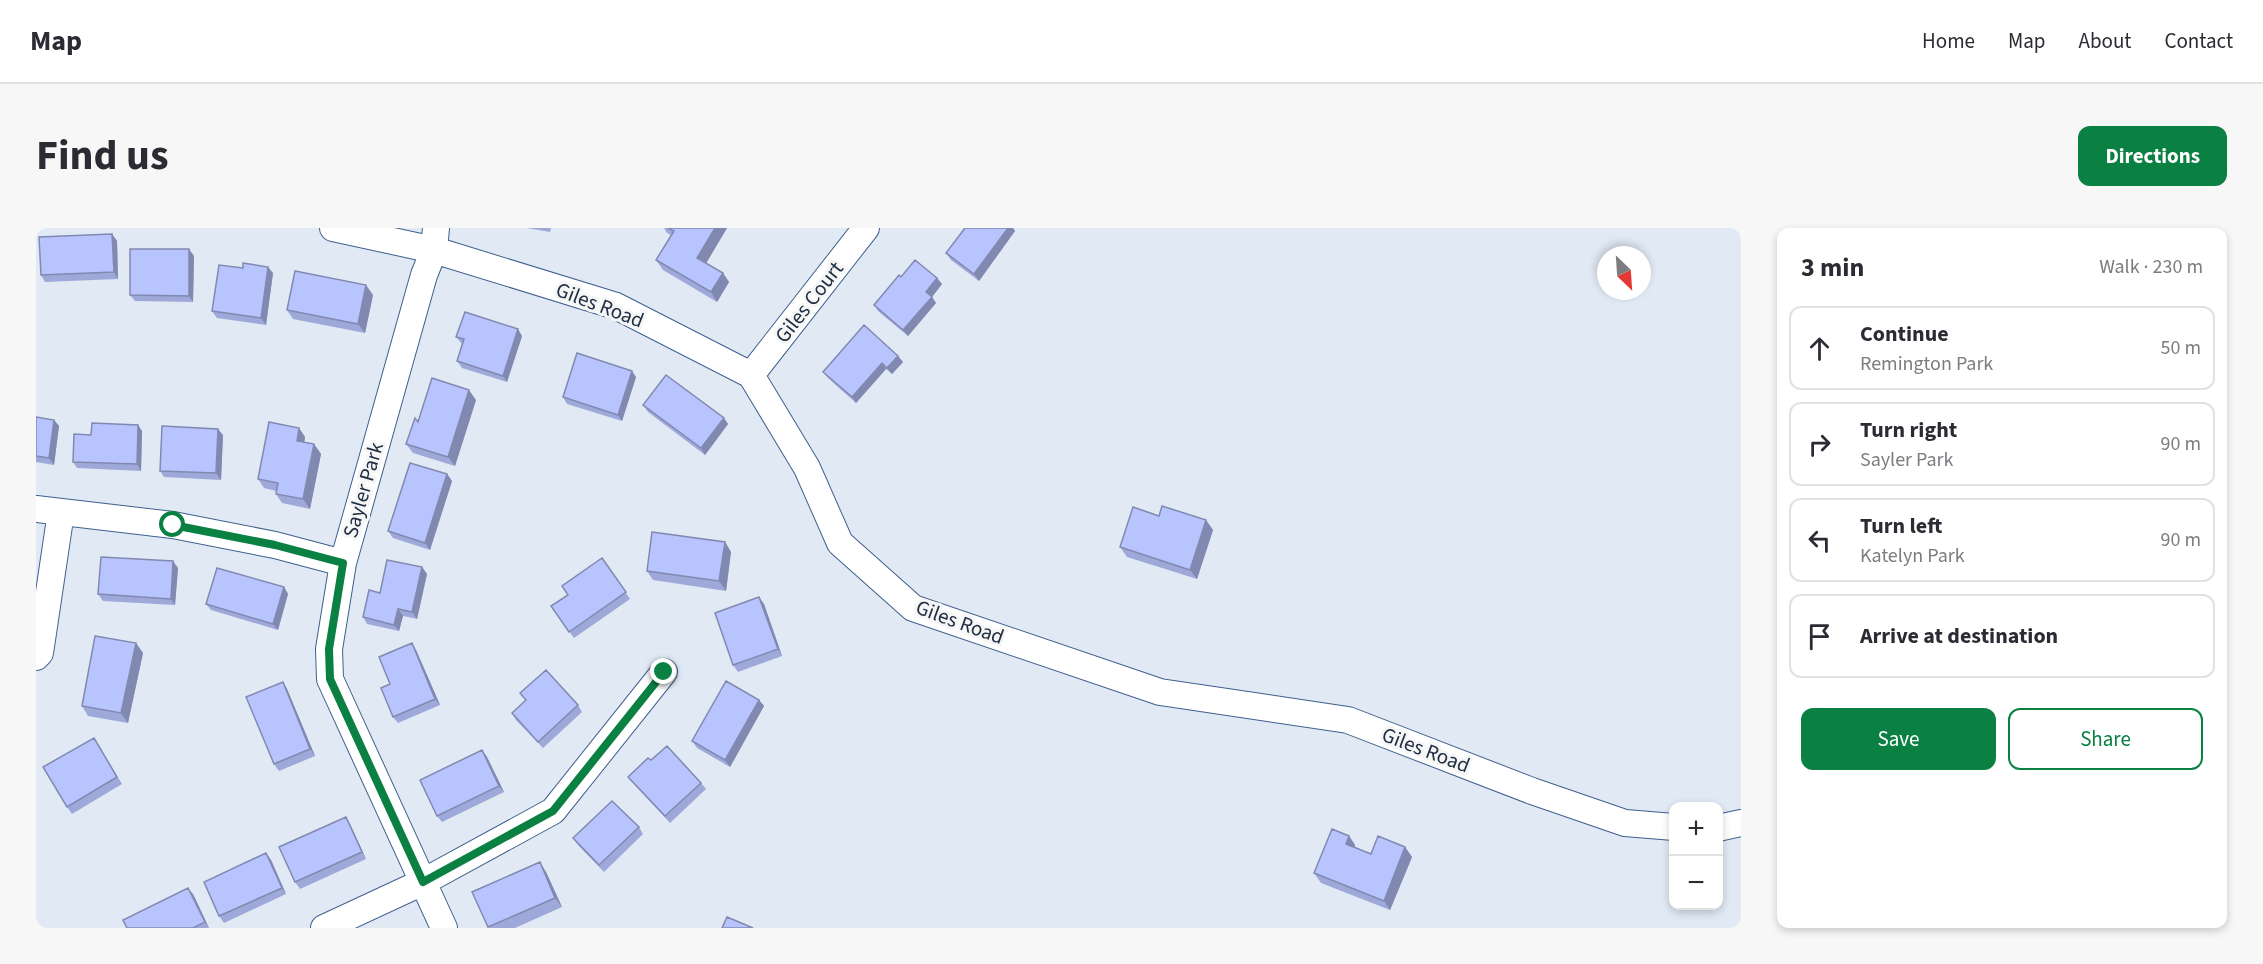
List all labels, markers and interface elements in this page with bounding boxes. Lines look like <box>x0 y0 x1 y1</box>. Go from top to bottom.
text: Map <box>30 21 82 61</box>
text: Home <box>1922 26 1975 56</box>
text: Map <box>2008 26 2046 56</box>
text: About <box>2079 26 2131 56</box>
text: Contact <box>2164 26 2233 56</box>
text: Find us <box>36 126 169 186</box>
button: Directions <box>2078 126 2227 186</box>
north arrow <box>1597 246 1651 300</box>
text: 3 min <box>1801 249 1864 286</box>
text: Walk · 230 m <box>2099 253 2203 281</box>
street label: Giles Court <box>768 255 850 349</box>
street label: Giles Road <box>552 275 648 335</box>
text: Continue <box>1860 318 1949 350</box>
icon: ahead <box>1803 332 1836 365</box>
text: 50 m <box>2161 334 2201 362</box>
text: Remington Park <box>1860 350 1993 378</box>
text: Turn right <box>1860 414 1957 446</box>
icon: right <box>1803 428 1836 461</box>
text: 90 m <box>2161 430 2201 458</box>
street label: Sayler Park <box>335 438 391 541</box>
text: Sayler Park <box>1860 446 1953 474</box>
text: Turn left <box>1860 510 1942 542</box>
route start <box>159 511 185 537</box>
icon: left <box>1803 524 1836 557</box>
text: 90 m <box>2161 526 2201 554</box>
text: Katelyn Park <box>1860 542 1965 570</box>
street label: Giles Road <box>912 592 1008 652</box>
icon: arrive <box>1803 620 1836 653</box>
text: Arrive at destination <box>1860 620 2058 652</box>
route end <box>650 658 676 684</box>
button: Save <box>1801 708 1996 770</box>
button: Share <box>2008 708 2203 770</box>
street label: Giles Road <box>1378 720 1474 780</box>
map controls <box>1669 802 1723 910</box>
button: + <box>1669 802 1723 856</box>
button: − <box>1669 856 1723 910</box>

